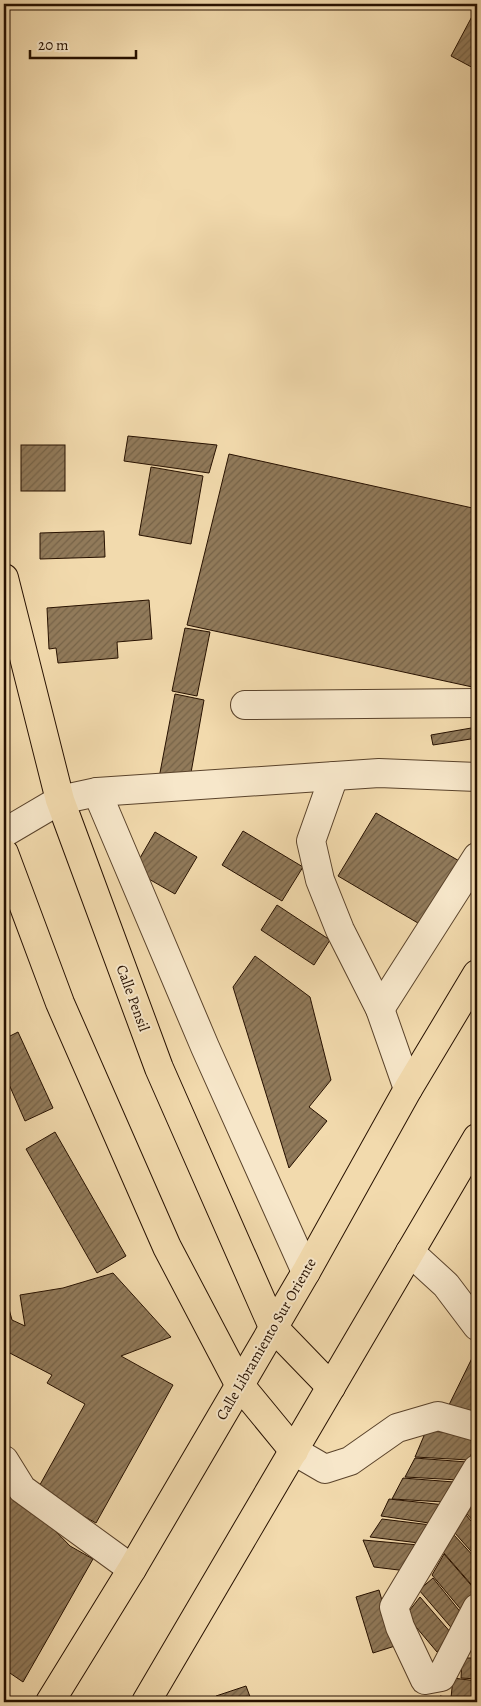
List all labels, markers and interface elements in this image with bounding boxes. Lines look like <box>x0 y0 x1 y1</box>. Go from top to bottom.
scale bar <box>30 28 136 60</box>
text: 20 m <box>38 35 69 55</box>
street label: Calle Pensil <box>112 962 154 1035</box>
street label: Calle Libramiento Sur Oriente <box>211 1254 321 1424</box>

